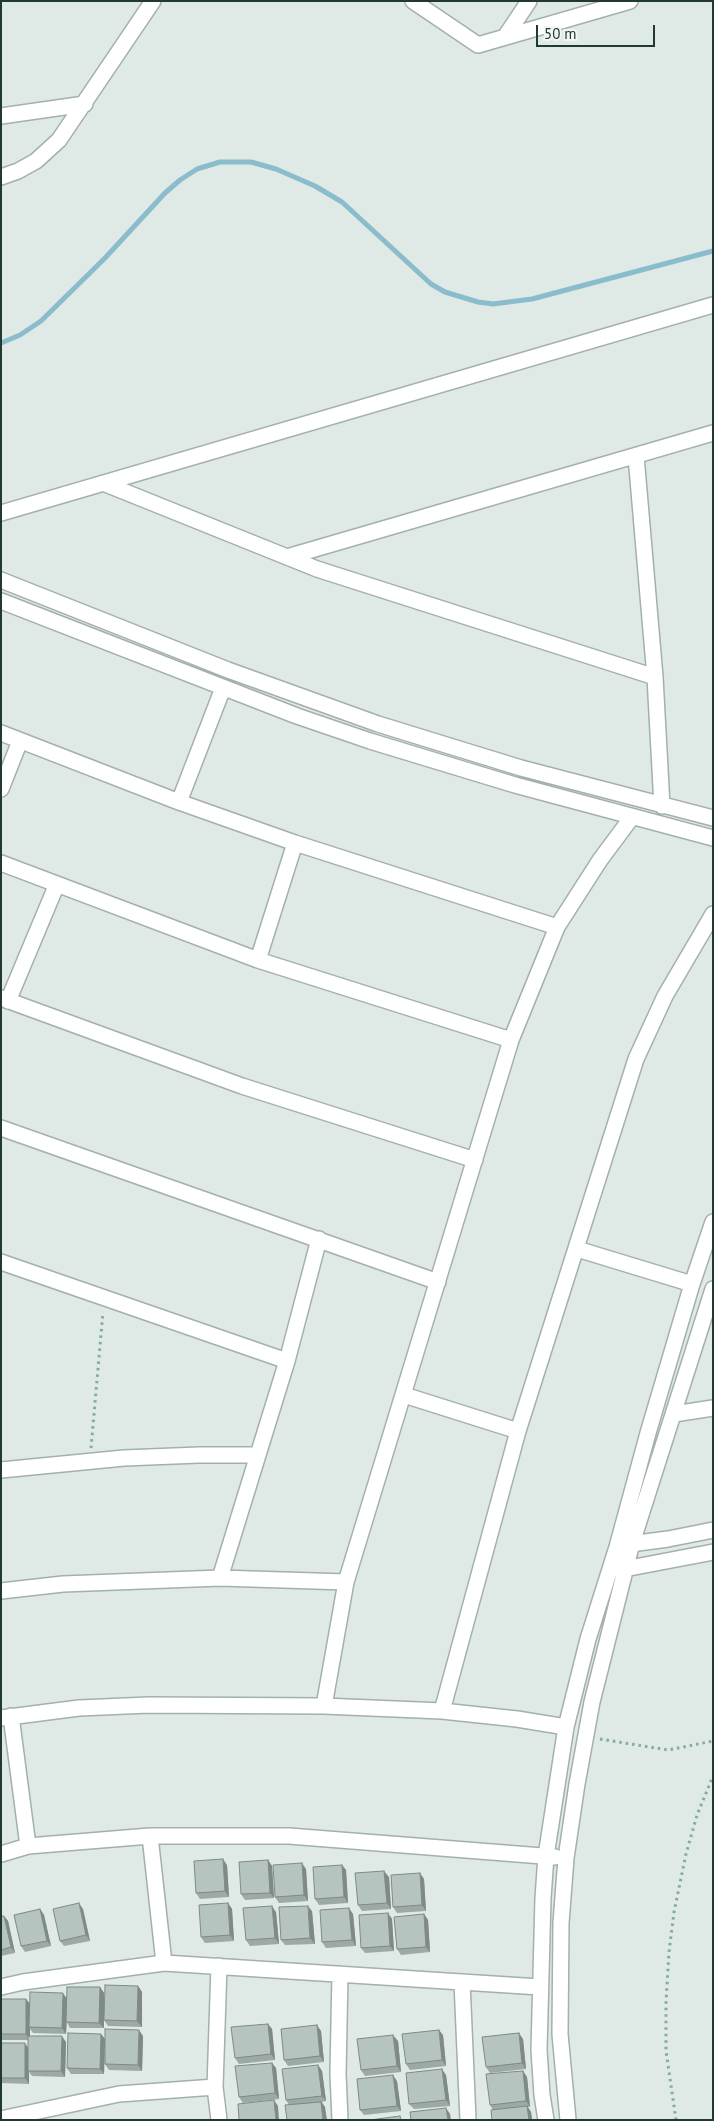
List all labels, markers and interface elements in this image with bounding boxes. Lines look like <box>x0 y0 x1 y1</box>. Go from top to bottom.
scale bar <box>539 15 658 47</box>
text: 50 m <box>544 24 577 43</box>

